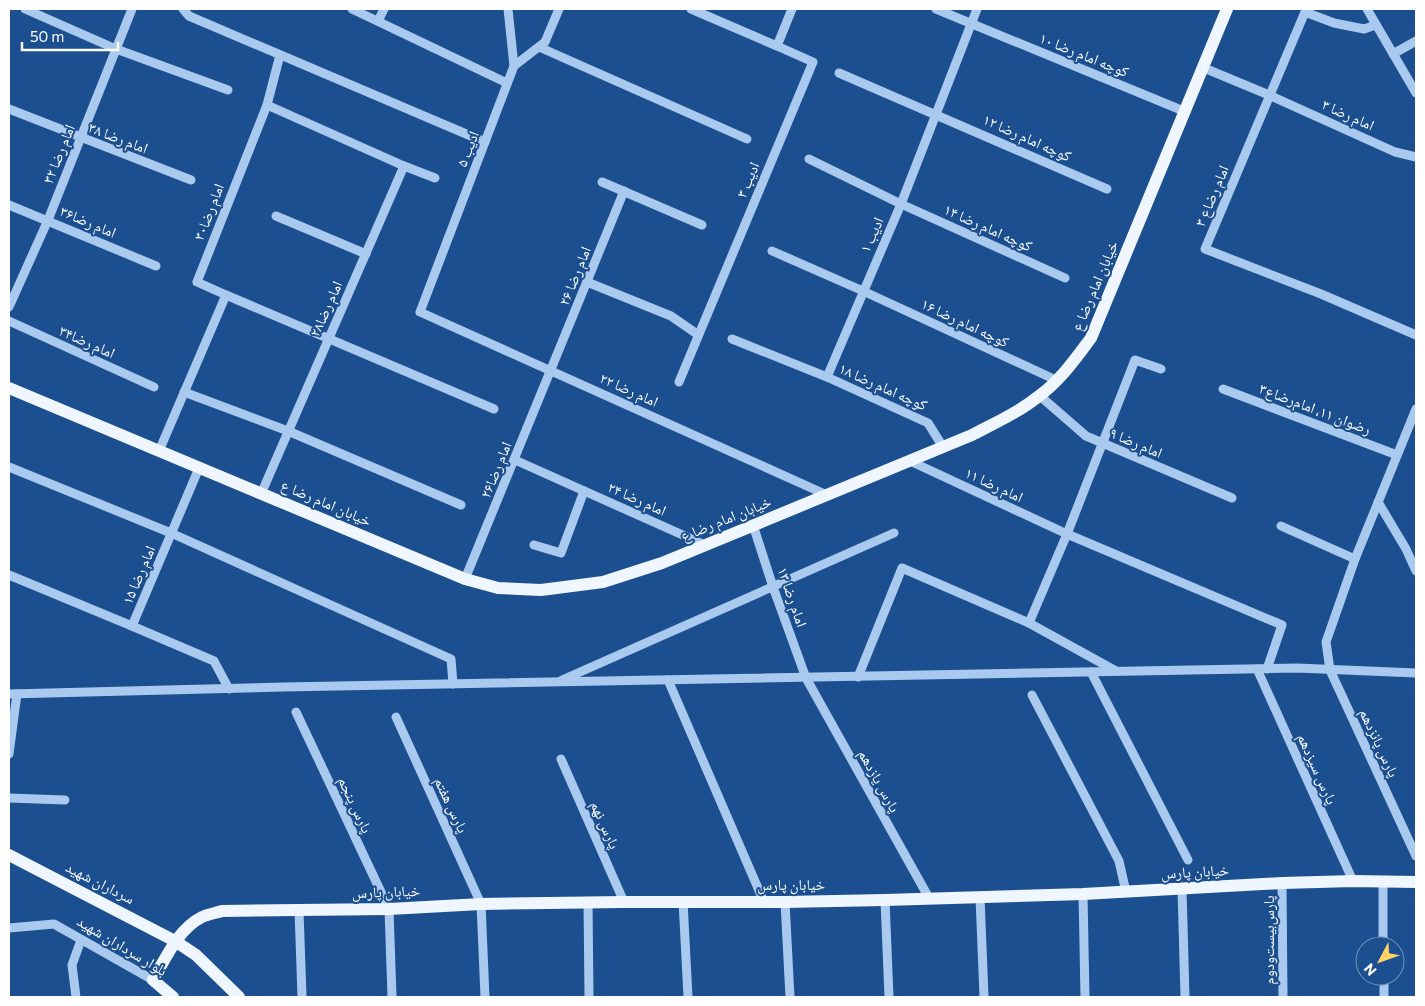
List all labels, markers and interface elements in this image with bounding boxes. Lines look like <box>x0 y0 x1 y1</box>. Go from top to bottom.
scale bar <box>22 20 119 52</box>
text: 50 m <box>30 27 64 45</box>
street label: کوچه امام رضا ۱۰ <box>1036 28 1132 82</box>
street label: امام رضا ۳ <box>1319 95 1377 135</box>
street label: کوچه امام رضا ۱۲ <box>980 110 1074 166</box>
street label: امام رضا ۳۸ <box>85 118 151 158</box>
street label: امام رضا ۳۲ <box>38 121 80 187</box>
street label: ادیب ۵ <box>452 128 482 169</box>
street label: ادیب ۳ <box>732 159 763 200</box>
street label: امام رضا‌ع ۳ <box>1190 162 1234 230</box>
street label: امام رضا۳۰ <box>189 181 229 243</box>
street label: کوچه امام رضا ۱۴ <box>941 200 1035 256</box>
street label: امام رضا۳۶ <box>57 201 119 243</box>
street label: ادیب ۱ <box>855 214 887 255</box>
street label: خیابان امام رضا ع <box>1067 237 1123 334</box>
street label: امام رضا ۲۶ <box>554 243 596 309</box>
street label: امام رضا۲۸ <box>305 278 347 340</box>
street label: کوچه امام رضا ۱۶ <box>918 294 1012 352</box>
street label: امام رضا۳۴ <box>56 321 118 363</box>
street label: کوچه امام رضا ۱۸ <box>836 359 930 415</box>
street label: امام رضا ۲۲ <box>597 368 661 412</box>
street label: رضوان ۱۱، امام‌رضا‌ع‌۳ <box>1256 379 1374 440</box>
street label: امام رضا ۹ <box>1107 423 1165 463</box>
street label: امام رضا۲۶ <box>476 439 516 501</box>
street label: امام رضا ۱۱ <box>962 463 1026 507</box>
street label: خیابان امام رضا ع <box>278 475 375 531</box>
street label: امام رضا ۲۴ <box>605 477 669 521</box>
street label: خیابان امام رضا ع <box>678 492 775 546</box>
street label: ۱۵ امام رضا <box>118 542 160 608</box>
street label: امام رضا ۱۳ <box>772 564 812 630</box>
street label: پارس‌ پانزدهم <box>1354 705 1404 781</box>
street label: پارس‌ سیزدهم <box>1292 730 1342 808</box>
street label: پارس‌‌ یازدهم <box>853 746 905 816</box>
street label: پارس‌‌ پنجم <box>333 773 377 837</box>
street label: پارس‌‌ هفتم <box>429 774 473 836</box>
street label: پارس‌‌ نهم <box>586 798 624 852</box>
street label: سرداران شهید <box>62 857 138 909</box>
street label: خیابان پارس <box>1160 860 1230 884</box>
street label: خیابان پارس <box>757 875 826 895</box>
street label: خیابان پارس <box>352 881 421 903</box>
street label: پارس‌بیست‌و‌دوم <box>1259 895 1279 985</box>
street label: بلوار سرداران شهید <box>73 911 171 981</box>
north arrow <box>1355 936 1405 986</box>
text: N <box>1360 960 1380 979</box>

